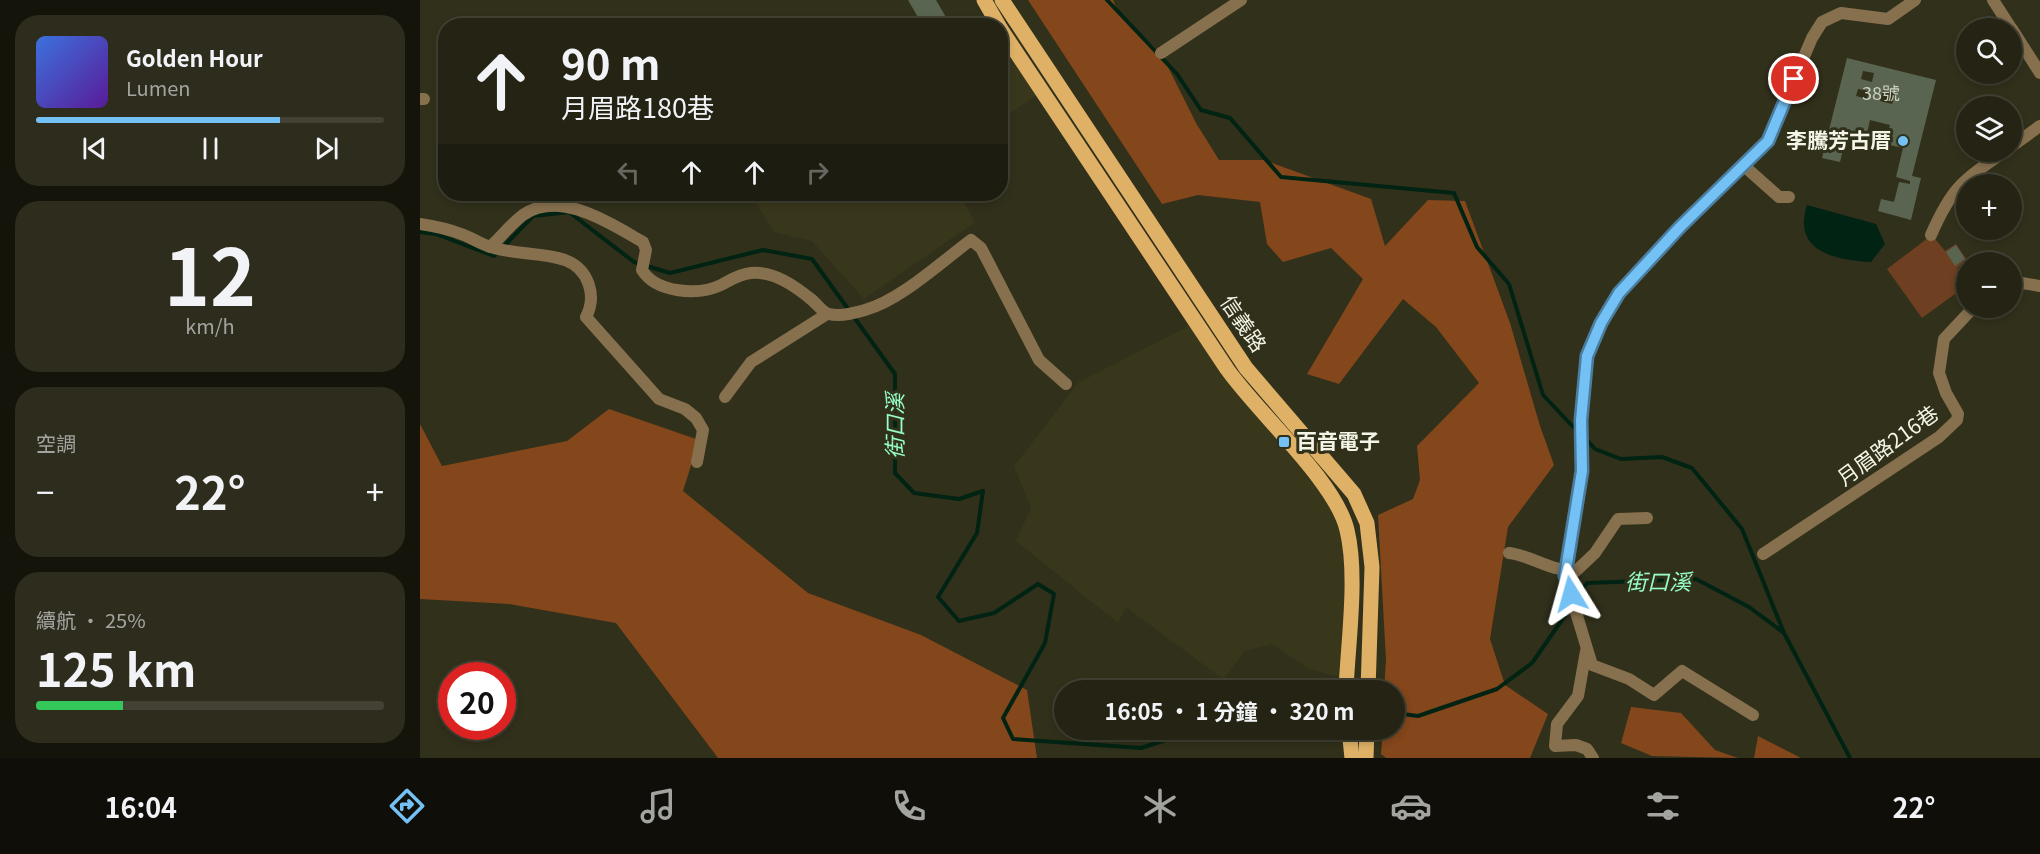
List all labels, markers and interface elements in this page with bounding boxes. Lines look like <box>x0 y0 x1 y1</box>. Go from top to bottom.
map controls <box>1956 18 2022 318</box>
button: search <box>1956 18 2022 84</box>
text: 90 m <box>561 31 661 92</box>
text: Golden Hour <box>126 41 263 73</box>
icon: ahead <box>462 42 540 120</box>
pin <box>1768 53 1819 104</box>
icon: arrive <box>1777 62 1810 95</box>
text: Lumen <box>126 73 191 102</box>
house number: 38號 <box>1862 79 1900 105</box>
text: 月眉路180巷 <box>561 87 714 126</box>
button: layers <box>1956 96 2022 162</box>
place label: 李騰芳古厝 <box>1786 124 1891 154</box>
icon: previous <box>78 132 111 165</box>
icon: pause <box>194 132 227 165</box>
icon: next <box>310 132 343 165</box>
marker: 李騰芳古厝 <box>1896 134 1910 148</box>
icon: left <box>612 156 645 189</box>
icon: ahead <box>675 156 708 189</box>
icon: ahead <box>738 156 771 189</box>
icon: right <box>801 156 834 189</box>
button: + <box>1956 174 2022 240</box>
text: 12 <box>164 216 256 328</box>
button: − <box>1956 252 2022 318</box>
street label: 信義路 <box>1215 288 1275 357</box>
text: km/h <box>185 311 235 340</box>
water label: 街口溪 <box>877 390 909 459</box>
street label: 月眉路216巷 <box>1830 397 1944 491</box>
place label: 百音電子 <box>1296 425 1380 455</box>
text: 空調 <box>36 428 76 457</box>
marker: 百音電子 <box>1277 435 1291 449</box>
text: 22° <box>174 458 246 523</box>
text: − <box>36 467 54 515</box>
text: + <box>366 467 384 515</box>
position arrow <box>1539 562 1603 626</box>
water label: 街口溪 <box>1625 564 1694 596</box>
text: 續航 · 25% <box>36 605 146 634</box>
text: 125 km <box>36 635 196 700</box>
speed limit sign: 20 <box>438 662 516 740</box>
text: 16:05 · 1 分鐘 · 320 m <box>1104 694 1355 726</box>
icon: directions <box>386 785 428 827</box>
icon: music <box>637 785 679 827</box>
icon: phone <box>888 785 930 827</box>
icon: climate <box>1139 785 1181 827</box>
icon: car <box>1390 785 1432 827</box>
icon: filters <box>1642 785 1684 827</box>
text: 16:04 <box>105 787 177 826</box>
text: 22° <box>1893 787 1935 826</box>

